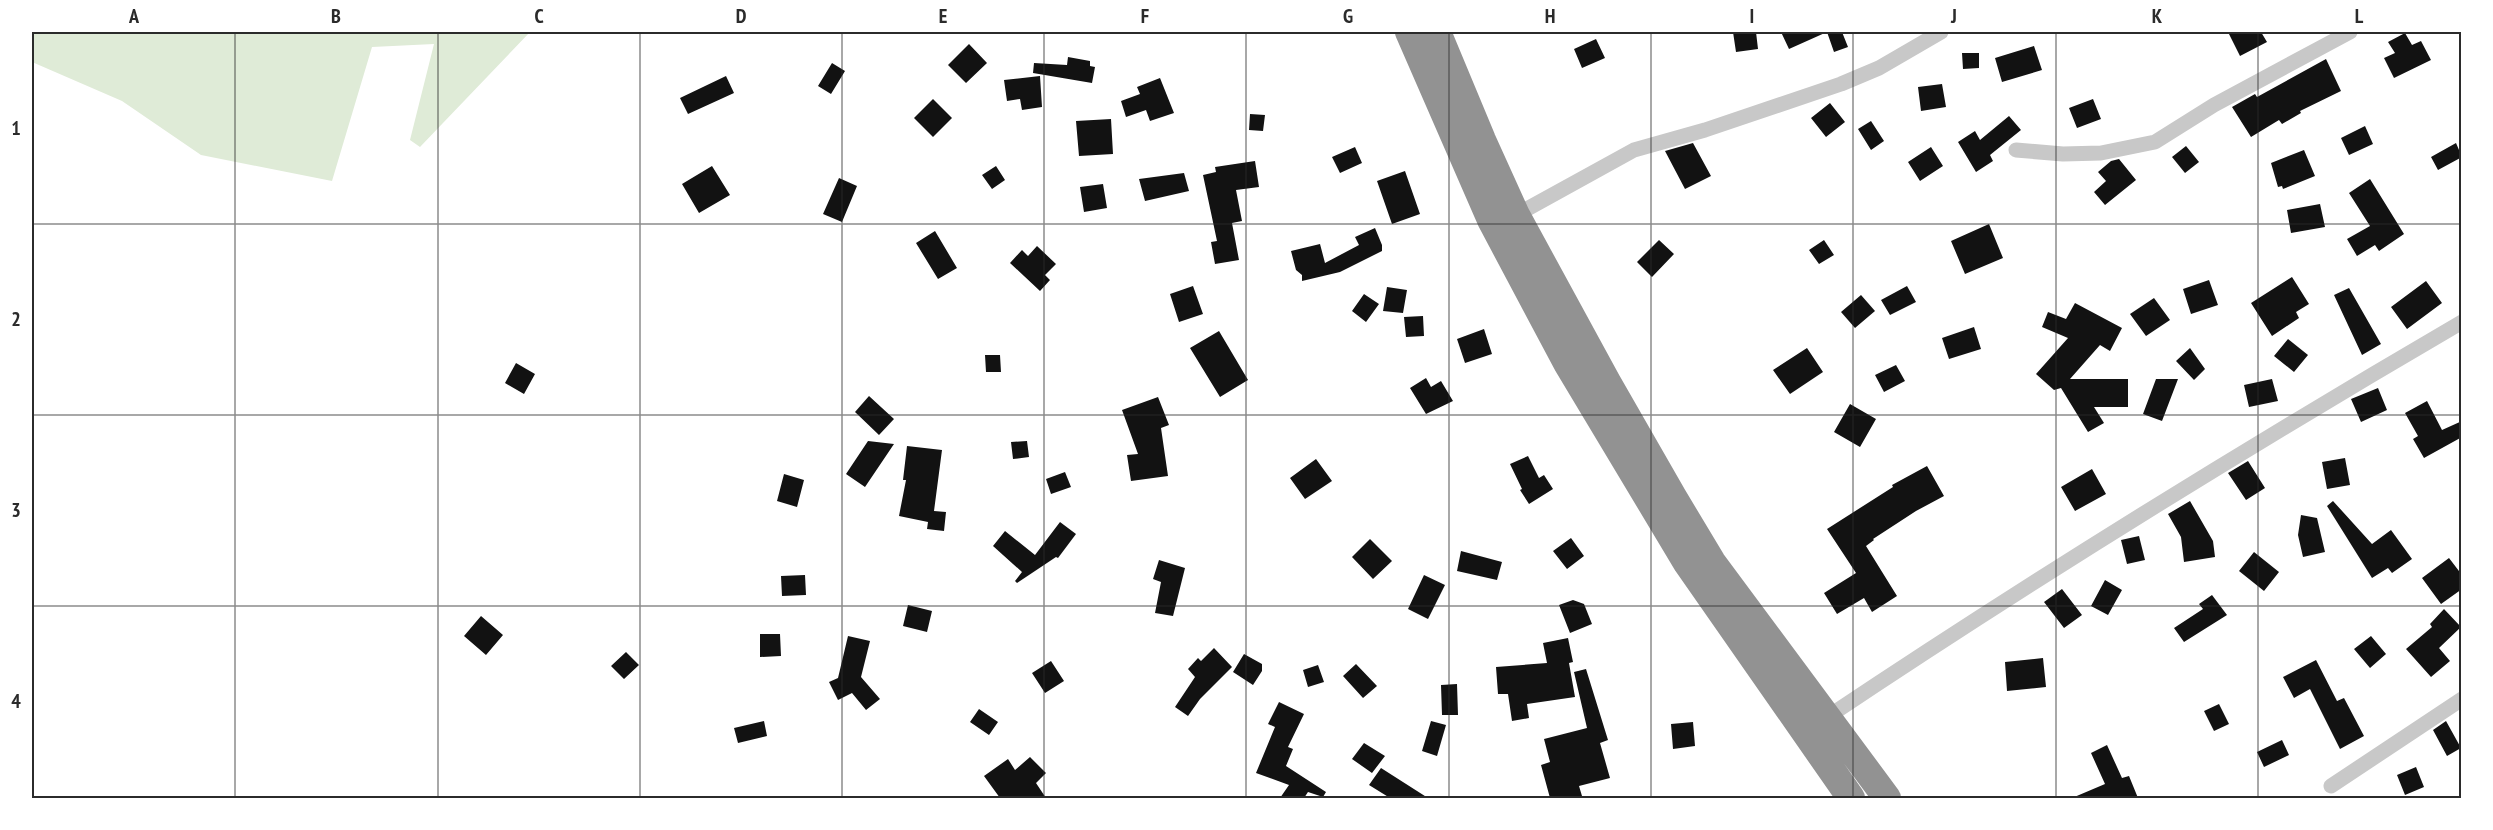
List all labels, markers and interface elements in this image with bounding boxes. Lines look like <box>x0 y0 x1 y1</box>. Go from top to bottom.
text: A <box>128 3 140 29</box>
text: B <box>331 3 341 29</box>
text: C <box>534 3 544 29</box>
text: D <box>736 3 747 29</box>
text: E <box>939 3 947 29</box>
text: F <box>1141 3 1149 29</box>
text: G <box>1343 3 1353 29</box>
text: H <box>1545 3 1555 29</box>
text: I <box>1750 3 1754 29</box>
text: J <box>1950 3 1957 29</box>
text: K <box>2152 3 2163 29</box>
text: L <box>2355 3 2364 29</box>
text: 1 <box>11 115 21 141</box>
text: 2 <box>11 306 21 332</box>
text: 3 <box>11 497 21 523</box>
text: 4 <box>11 688 21 714</box>

